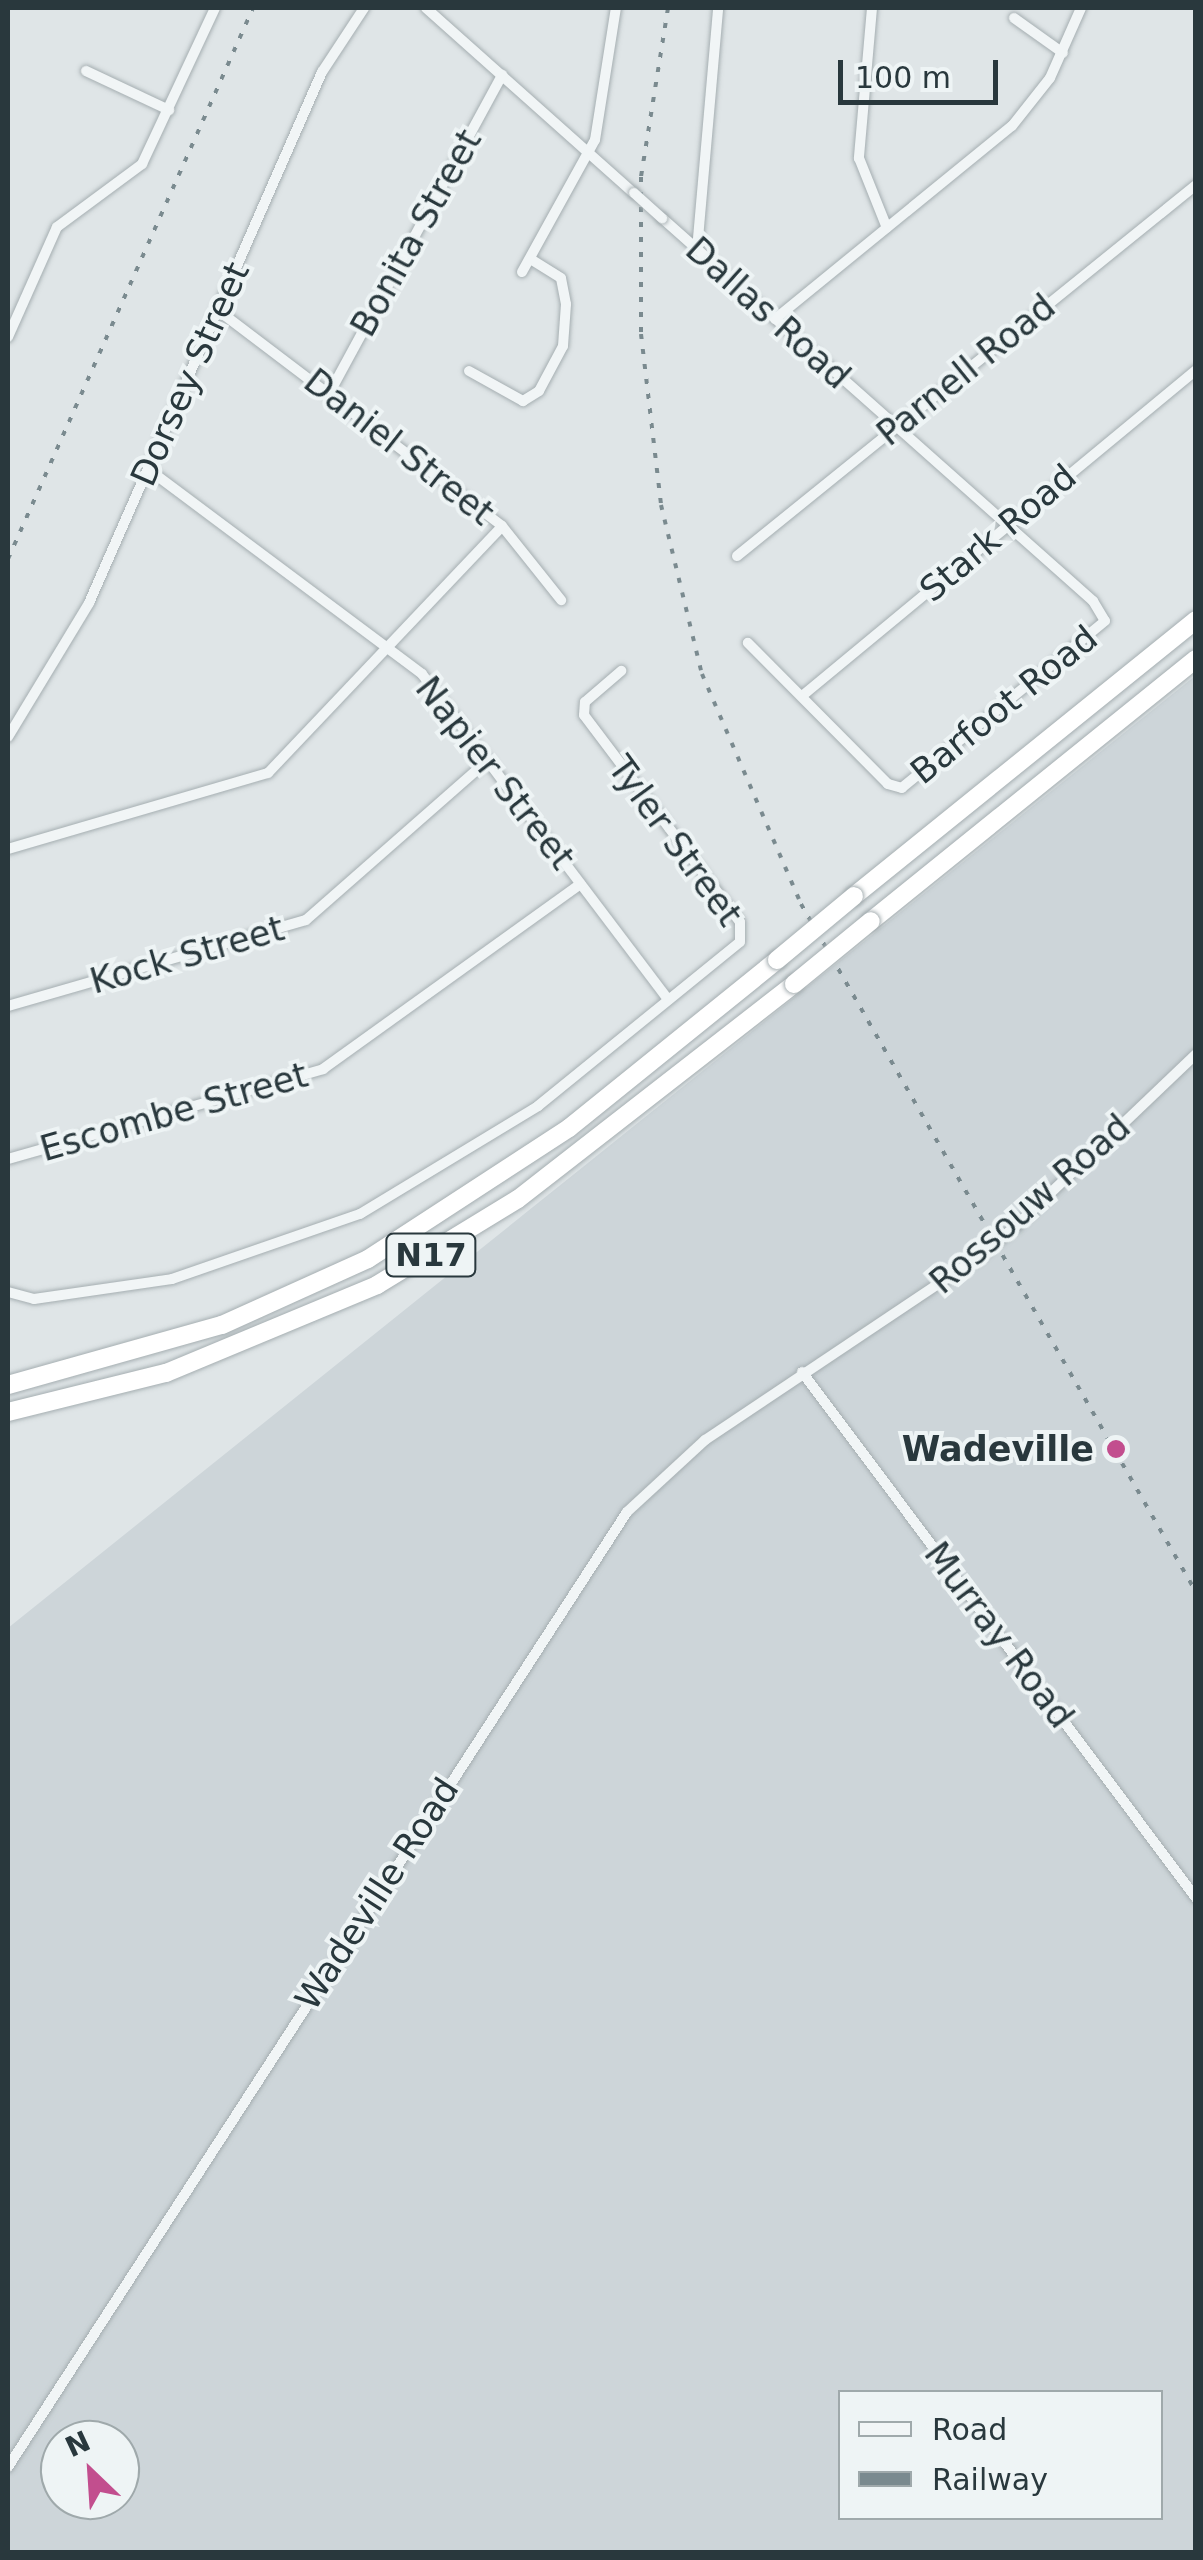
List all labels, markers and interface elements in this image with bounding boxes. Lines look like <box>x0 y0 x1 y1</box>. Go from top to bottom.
scale bar <box>843 40 1003 102</box>
text: 100 m <box>855 60 951 95</box>
street label: Bonita Street <box>342 122 490 344</box>
street label: Dallas Road <box>677 228 859 398</box>
street label: Dorsey Street <box>122 256 258 492</box>
street label: Parnell Road <box>869 285 1063 455</box>
street label: Daniel Street <box>296 360 502 534</box>
street label: Stark Road <box>911 456 1085 610</box>
street label: Barfoot Road <box>902 617 1106 793</box>
street label: Napier Street <box>407 668 583 878</box>
street label: Tyler Street <box>599 748 751 934</box>
street label: Kock Street <box>85 907 289 1003</box>
street label: Escombe Street <box>35 1054 313 1170</box>
street label: Rossouw Road <box>921 1106 1139 1302</box>
road number: N17 <box>384 1228 478 1282</box>
place label: Wadeville <box>902 1428 1094 1470</box>
marker: Wadeville <box>1103 1436 1129 1462</box>
street label: Murray Road <box>916 1534 1082 1736</box>
street label: Wadeville Road <box>286 1770 468 2018</box>
legend <box>838 2390 1163 2520</box>
text: Road <box>932 2412 1007 2447</box>
north arrow <box>40 2420 140 2520</box>
text: N <box>60 2424 96 2464</box>
text: Railway <box>932 2462 1048 2497</box>

